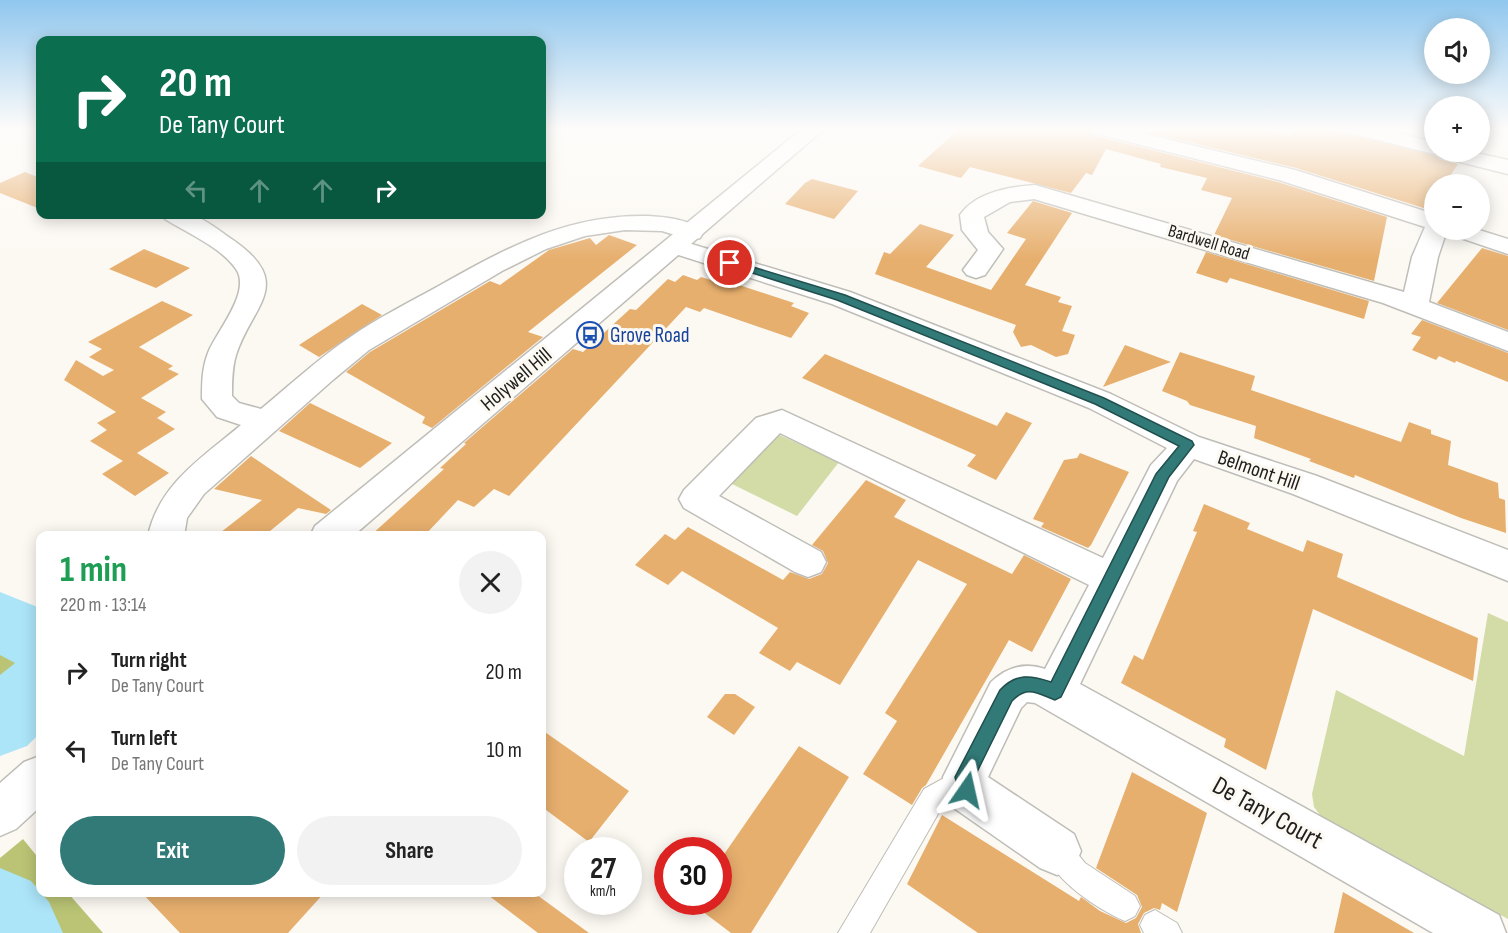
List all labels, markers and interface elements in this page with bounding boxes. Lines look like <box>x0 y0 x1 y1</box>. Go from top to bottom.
map controls <box>1424 18 1490 240</box>
button: sound <box>1424 18 1490 84</box>
text: 20 m <box>159 58 232 109</box>
icon: right <box>60 60 138 138</box>
button: + <box>1424 96 1490 162</box>
text: De Tany Court <box>159 109 285 141</box>
icon: left <box>180 174 213 207</box>
icon: ahead <box>243 174 276 207</box>
icon: ahead <box>306 174 339 207</box>
icon: right <box>369 174 402 207</box>
button: − <box>1424 174 1490 240</box>
street label: Bardwell Road <box>1166 220 1252 265</box>
pin <box>704 237 755 288</box>
icon: arrive <box>713 246 746 279</box>
bus stop icon: Grove Road <box>575 320 605 350</box>
place label: Grove Road <box>610 323 690 348</box>
street label: Holywell Hill <box>476 342 557 416</box>
street label: Belmont Hill <box>1215 445 1303 496</box>
text: 1 min <box>60 549 127 592</box>
button: close <box>459 551 522 614</box>
text: 220 m · 13:14 <box>60 593 146 617</box>
text: Turn right <box>111 647 187 674</box>
icon: right <box>60 656 93 689</box>
text: 20 m <box>486 659 522 686</box>
text: De Tany Court <box>111 674 204 698</box>
text: Turn left <box>111 725 177 752</box>
icon: left <box>60 734 93 767</box>
text: 10 m <box>487 737 522 764</box>
text: De Tany Court <box>111 752 204 776</box>
position arrow <box>935 758 999 822</box>
street label: De Tany Court <box>1207 770 1328 856</box>
button: Exit <box>60 816 285 885</box>
button: Share <box>297 816 522 885</box>
speed limit sign: 30 <box>654 837 732 915</box>
text: 27 <box>590 851 616 887</box>
text: km/h <box>590 882 616 901</box>

